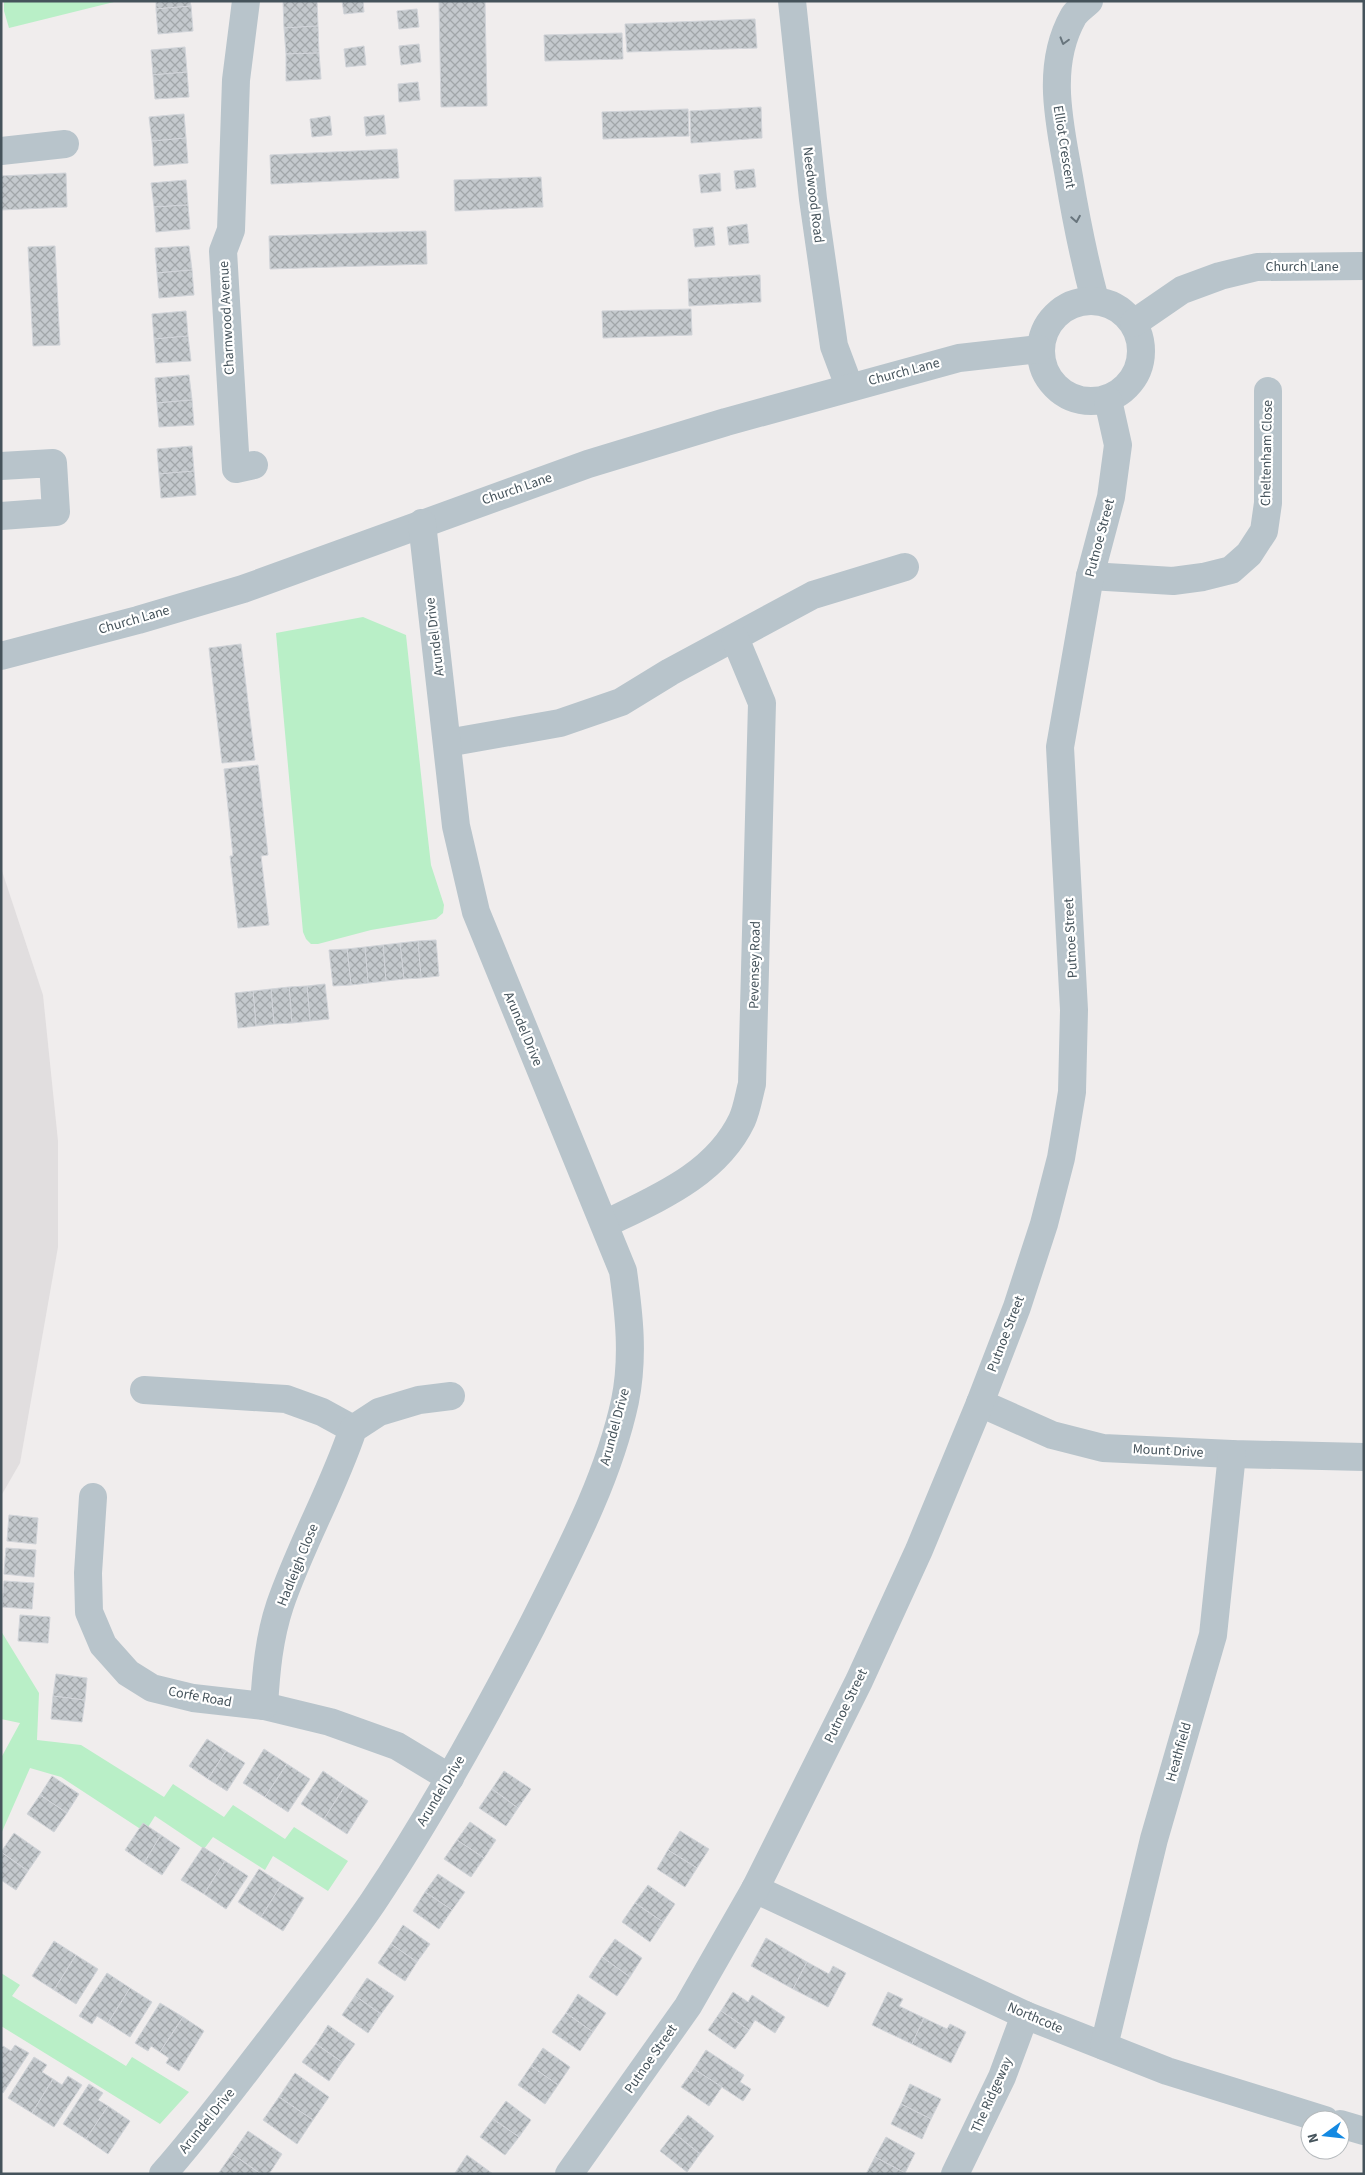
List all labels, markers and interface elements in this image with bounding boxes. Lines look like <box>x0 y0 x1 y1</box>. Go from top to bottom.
one-way arrow <box>1059 37 1069 45</box>
street label: Elliot Crescent <box>1048 104 1080 190</box>
street label: Needwood Road <box>797 146 829 244</box>
one-way arrow <box>1070 215 1080 223</box>
street label: Church Lane <box>1265 257 1339 277</box>
street label: Charnwood Avenue <box>214 260 240 375</box>
street label: Church Lane <box>866 353 942 391</box>
street label: Cheltenham Close <box>1256 400 1278 506</box>
street label: Church Lane <box>479 468 555 510</box>
street label: Putnoe Street <box>1080 496 1120 579</box>
street label: Arundel Drive <box>420 596 450 678</box>
street label: Church Lane <box>96 600 172 640</box>
street label: Putnoe Street <box>1059 897 1083 979</box>
street label: Pevensey Road <box>744 921 766 1009</box>
street label: Arundel Drive <box>498 989 548 1069</box>
street label: Putnoe Street <box>982 1293 1030 1375</box>
street label: Arundel Drive <box>595 1386 635 1468</box>
street label: Mount Drive <box>1132 1439 1204 1463</box>
street label: Hadleigh Close <box>272 1521 324 1609</box>
street label: Putnoe Street <box>819 1665 873 1746</box>
street label: Corfe Road <box>167 1682 233 1712</box>
street label: Heathfield <box>1161 1720 1197 1784</box>
street label: Arundel Drive <box>412 1752 470 1830</box>
street label: Northcote <box>1004 1997 1066 2039</box>
street label: Putnoe Street <box>620 2020 682 2098</box>
street label: The Ridgeway <box>966 2053 1018 2136</box>
street label: Arundel Drive <box>174 2084 240 2158</box>
north arrow <box>1300 2110 1350 2160</box>
text: N <box>1303 2131 1324 2145</box>

